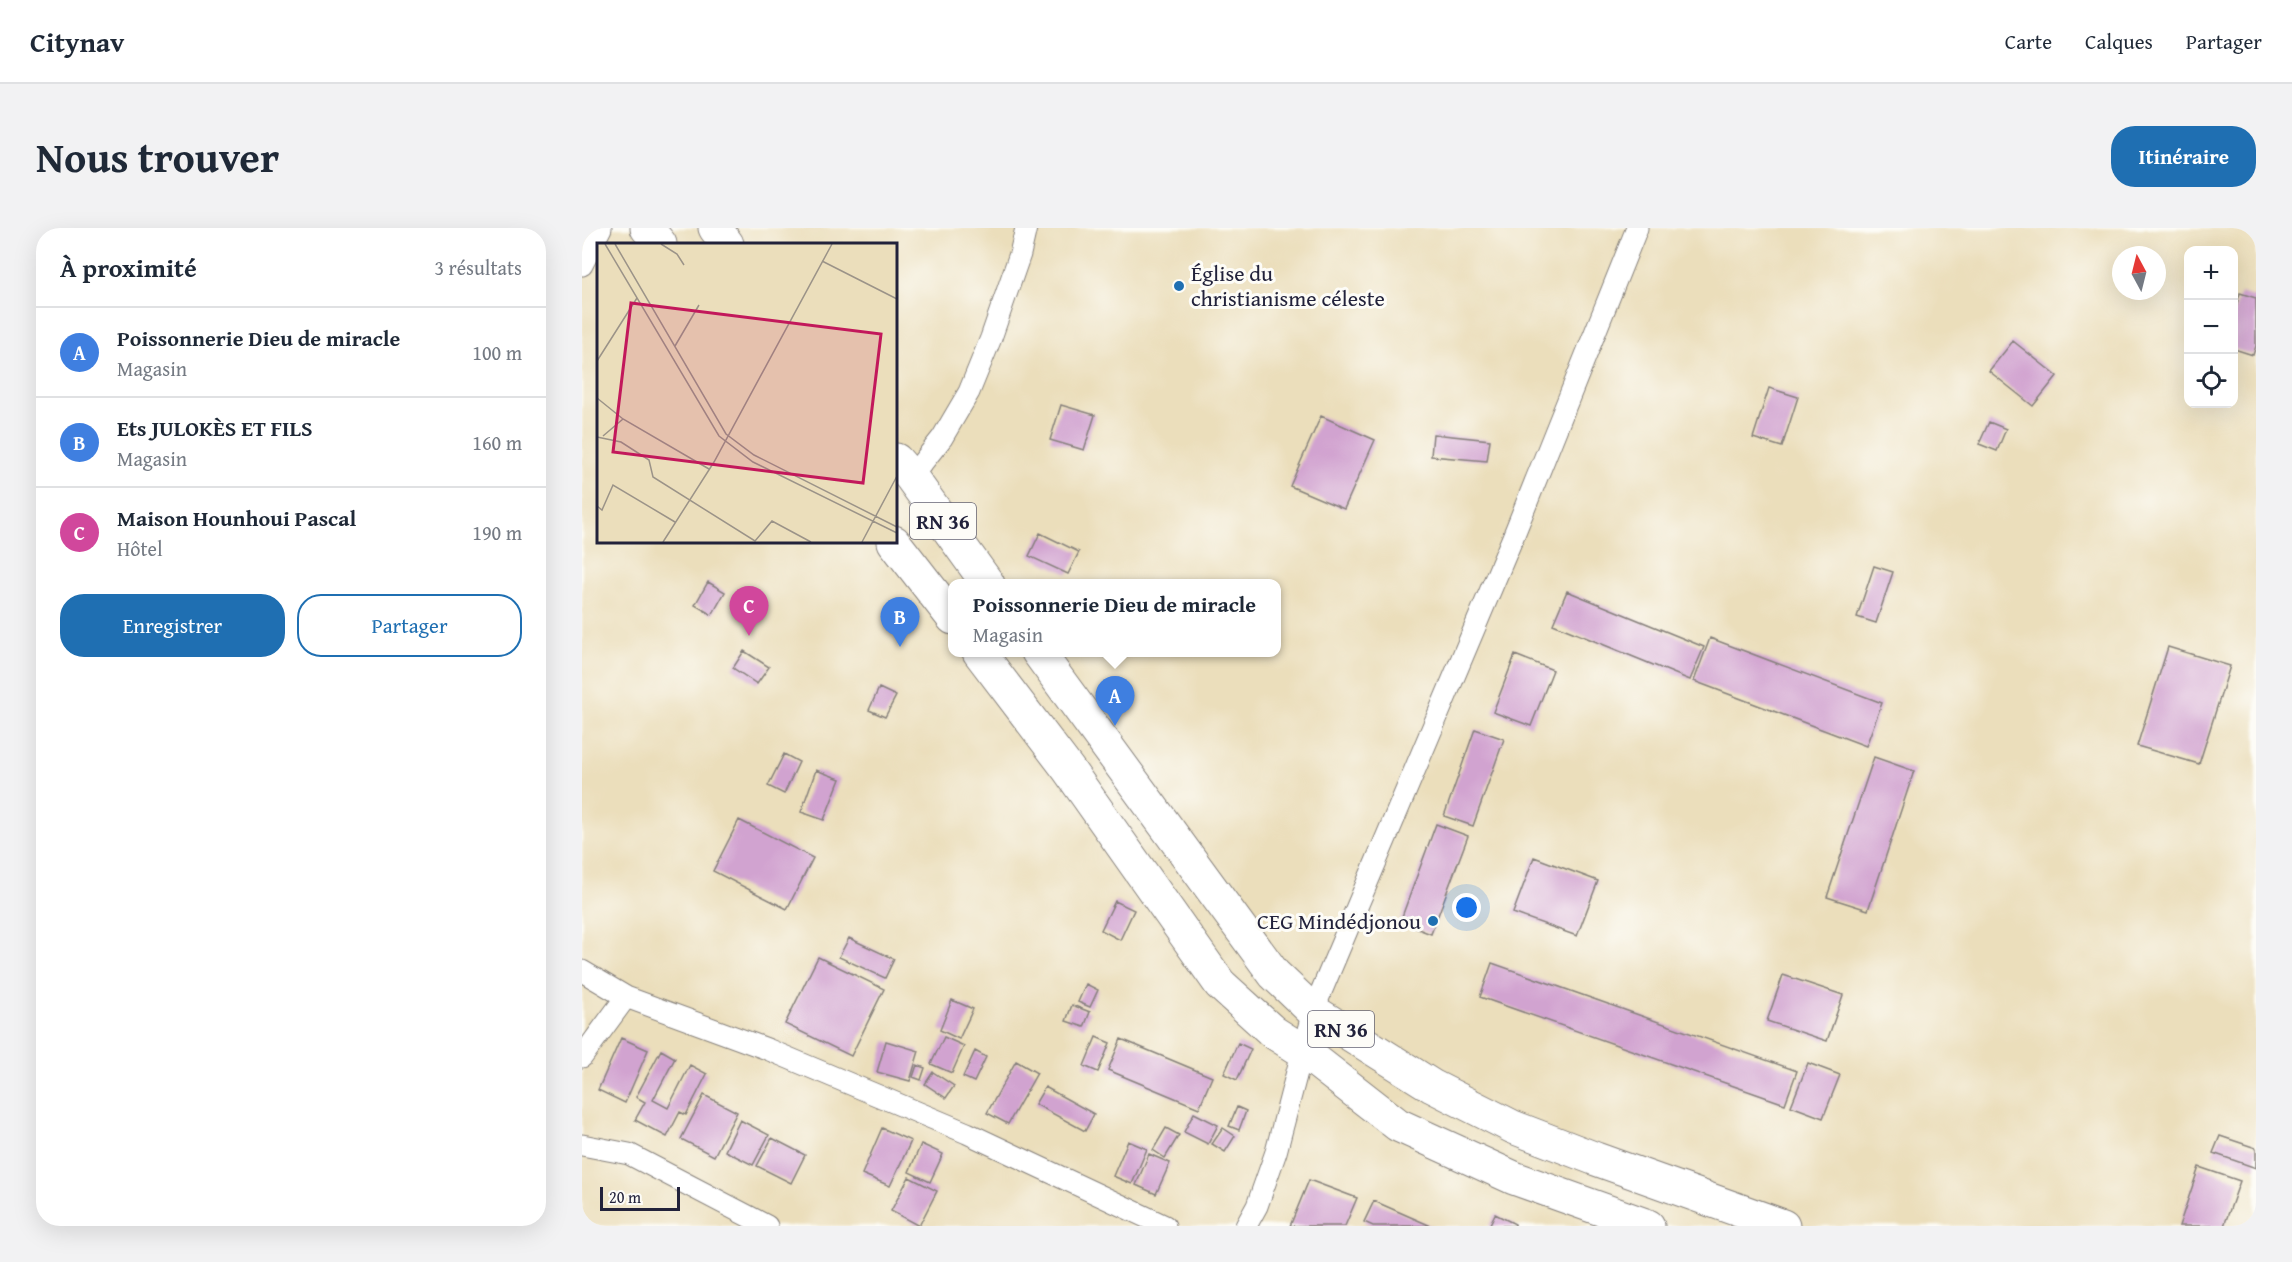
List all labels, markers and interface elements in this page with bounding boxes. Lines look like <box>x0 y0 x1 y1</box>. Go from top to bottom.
text: Citynav <box>30 21 124 62</box>
text: Carte <box>2005 26 2052 57</box>
text: Calques <box>2085 26 2153 57</box>
text: Partager <box>2186 26 2262 57</box>
text: Nous trouver <box>36 126 279 187</box>
button: Itinéraire <box>2111 126 2256 187</box>
inset map <box>597 243 897 543</box>
north arrow <box>2112 246 2166 300</box>
map controls <box>2184 246 2238 408</box>
button: + <box>2184 246 2238 300</box>
text: À proximité <box>60 248 197 287</box>
text: 3 résultats <box>434 253 522 282</box>
place label: Église du christianisme céleste <box>1191 257 1385 314</box>
marker: Église du christianisme céleste <box>1172 279 1186 293</box>
button: − <box>2184 300 2238 354</box>
text: Poissonnerie Dieu de miracle <box>117 322 400 354</box>
text: A <box>73 338 86 367</box>
text: 100 m <box>472 338 522 367</box>
text: Magasin <box>117 354 187 383</box>
button: locate <box>2184 354 2238 408</box>
text: Ets JULOKÈS ET FILS <box>117 412 313 444</box>
text: B <box>73 428 86 457</box>
text: 160 m <box>472 428 522 457</box>
text: Magasin <box>117 444 187 473</box>
text: Maison Hounhoui Pascal <box>117 502 356 534</box>
road number: RN 36 <box>910 503 976 539</box>
text: C <box>74 518 85 547</box>
text: 190 m <box>472 518 522 547</box>
text: Hôtel <box>117 534 163 563</box>
popup <box>948 579 1281 657</box>
pin: C <box>730 586 768 636</box>
text: Poissonnerie Dieu de miracle <box>973 588 1256 620</box>
button: Enregistrer <box>60 594 285 657</box>
button: Partager <box>297 594 522 657</box>
pin: B <box>880 598 920 647</box>
text: Magasin <box>973 620 1043 649</box>
pin: A <box>1096 676 1134 726</box>
your location <box>1452 893 1481 922</box>
place label: CEG Mindédjonou <box>1257 905 1421 937</box>
marker: CEG Mindédjonou <box>1426 914 1440 928</box>
road number: RN 36 <box>1308 1011 1374 1047</box>
scale bar <box>600 1184 680 1212</box>
text: 20 m <box>609 1185 641 1209</box>

